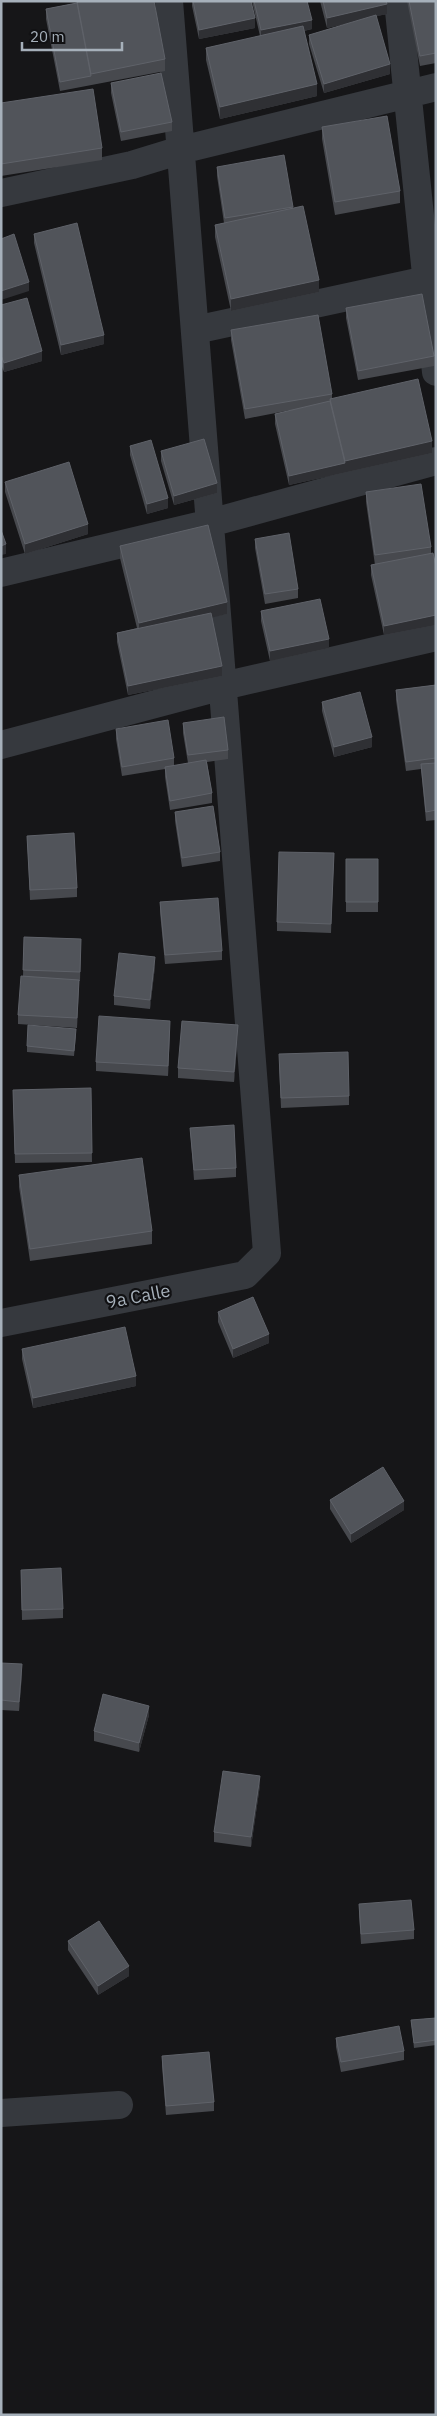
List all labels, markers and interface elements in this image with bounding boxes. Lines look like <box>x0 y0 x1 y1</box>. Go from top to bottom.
scale bar <box>22 20 122 52</box>
text: 20 m <box>30 27 65 46</box>
street label: 9a Calle <box>104 1278 172 1313</box>

